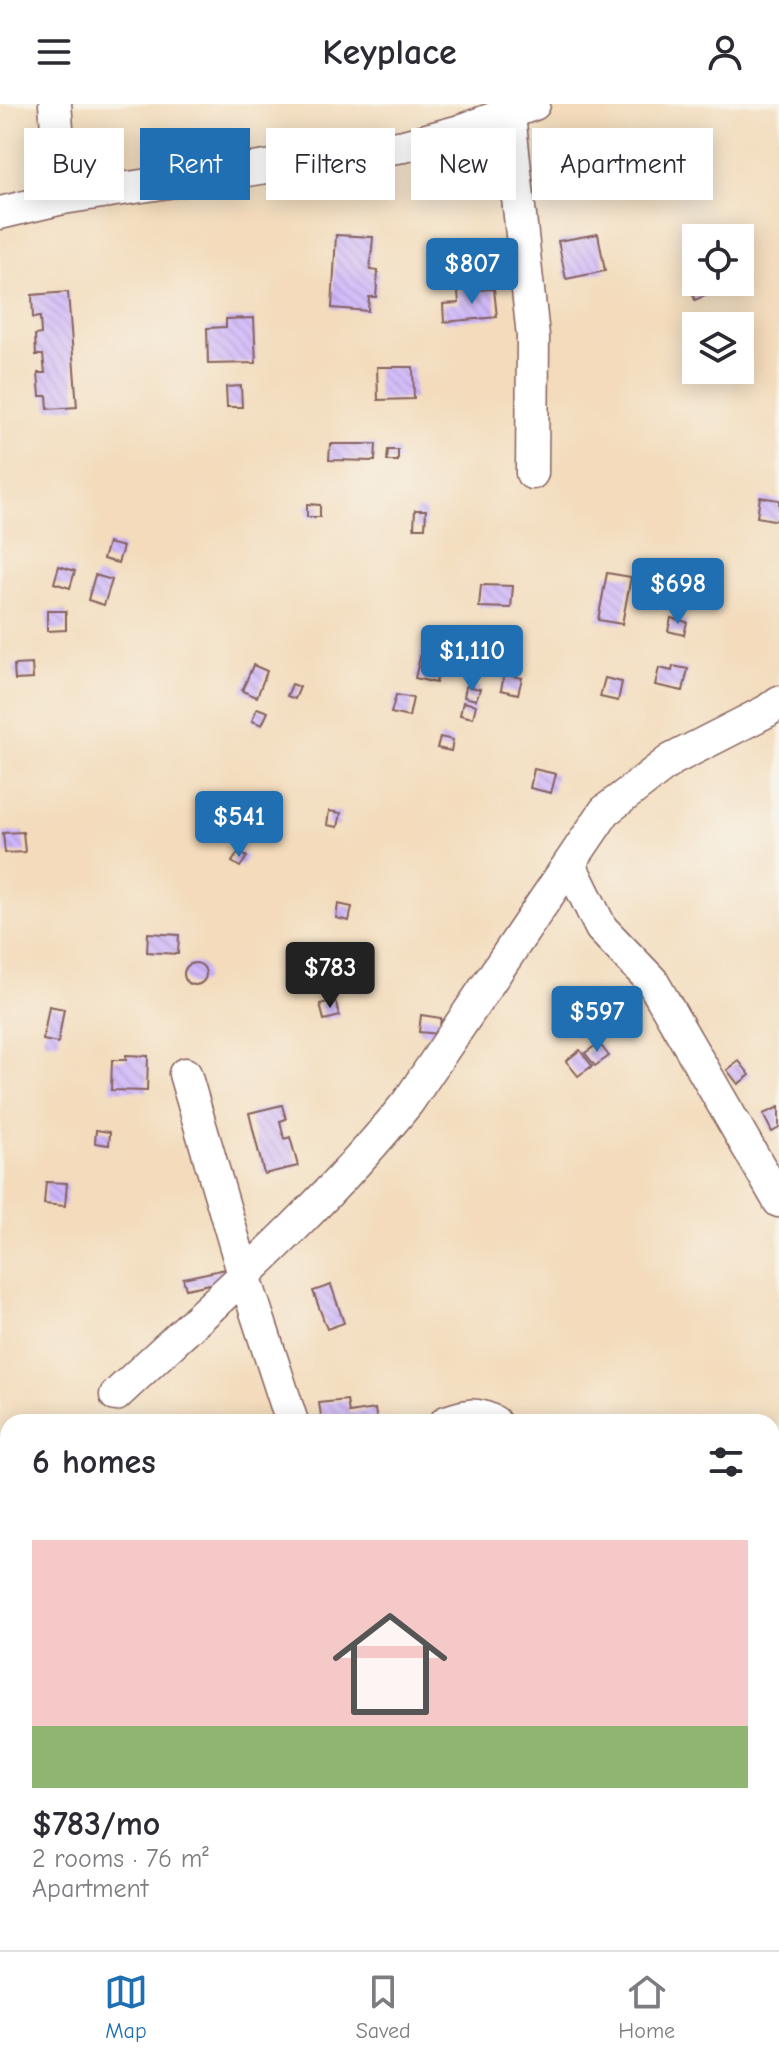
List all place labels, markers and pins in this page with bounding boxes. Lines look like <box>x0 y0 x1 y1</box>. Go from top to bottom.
pin: $807 <box>425 238 519 306</box>
pin: $698 <box>631 558 725 626</box>
pin: $1,110 <box>407 625 537 693</box>
pin: $541 <box>192 791 286 859</box>
pin: $783 <box>283 942 377 1010</box>
pin: $597 <box>550 986 644 1054</box>

